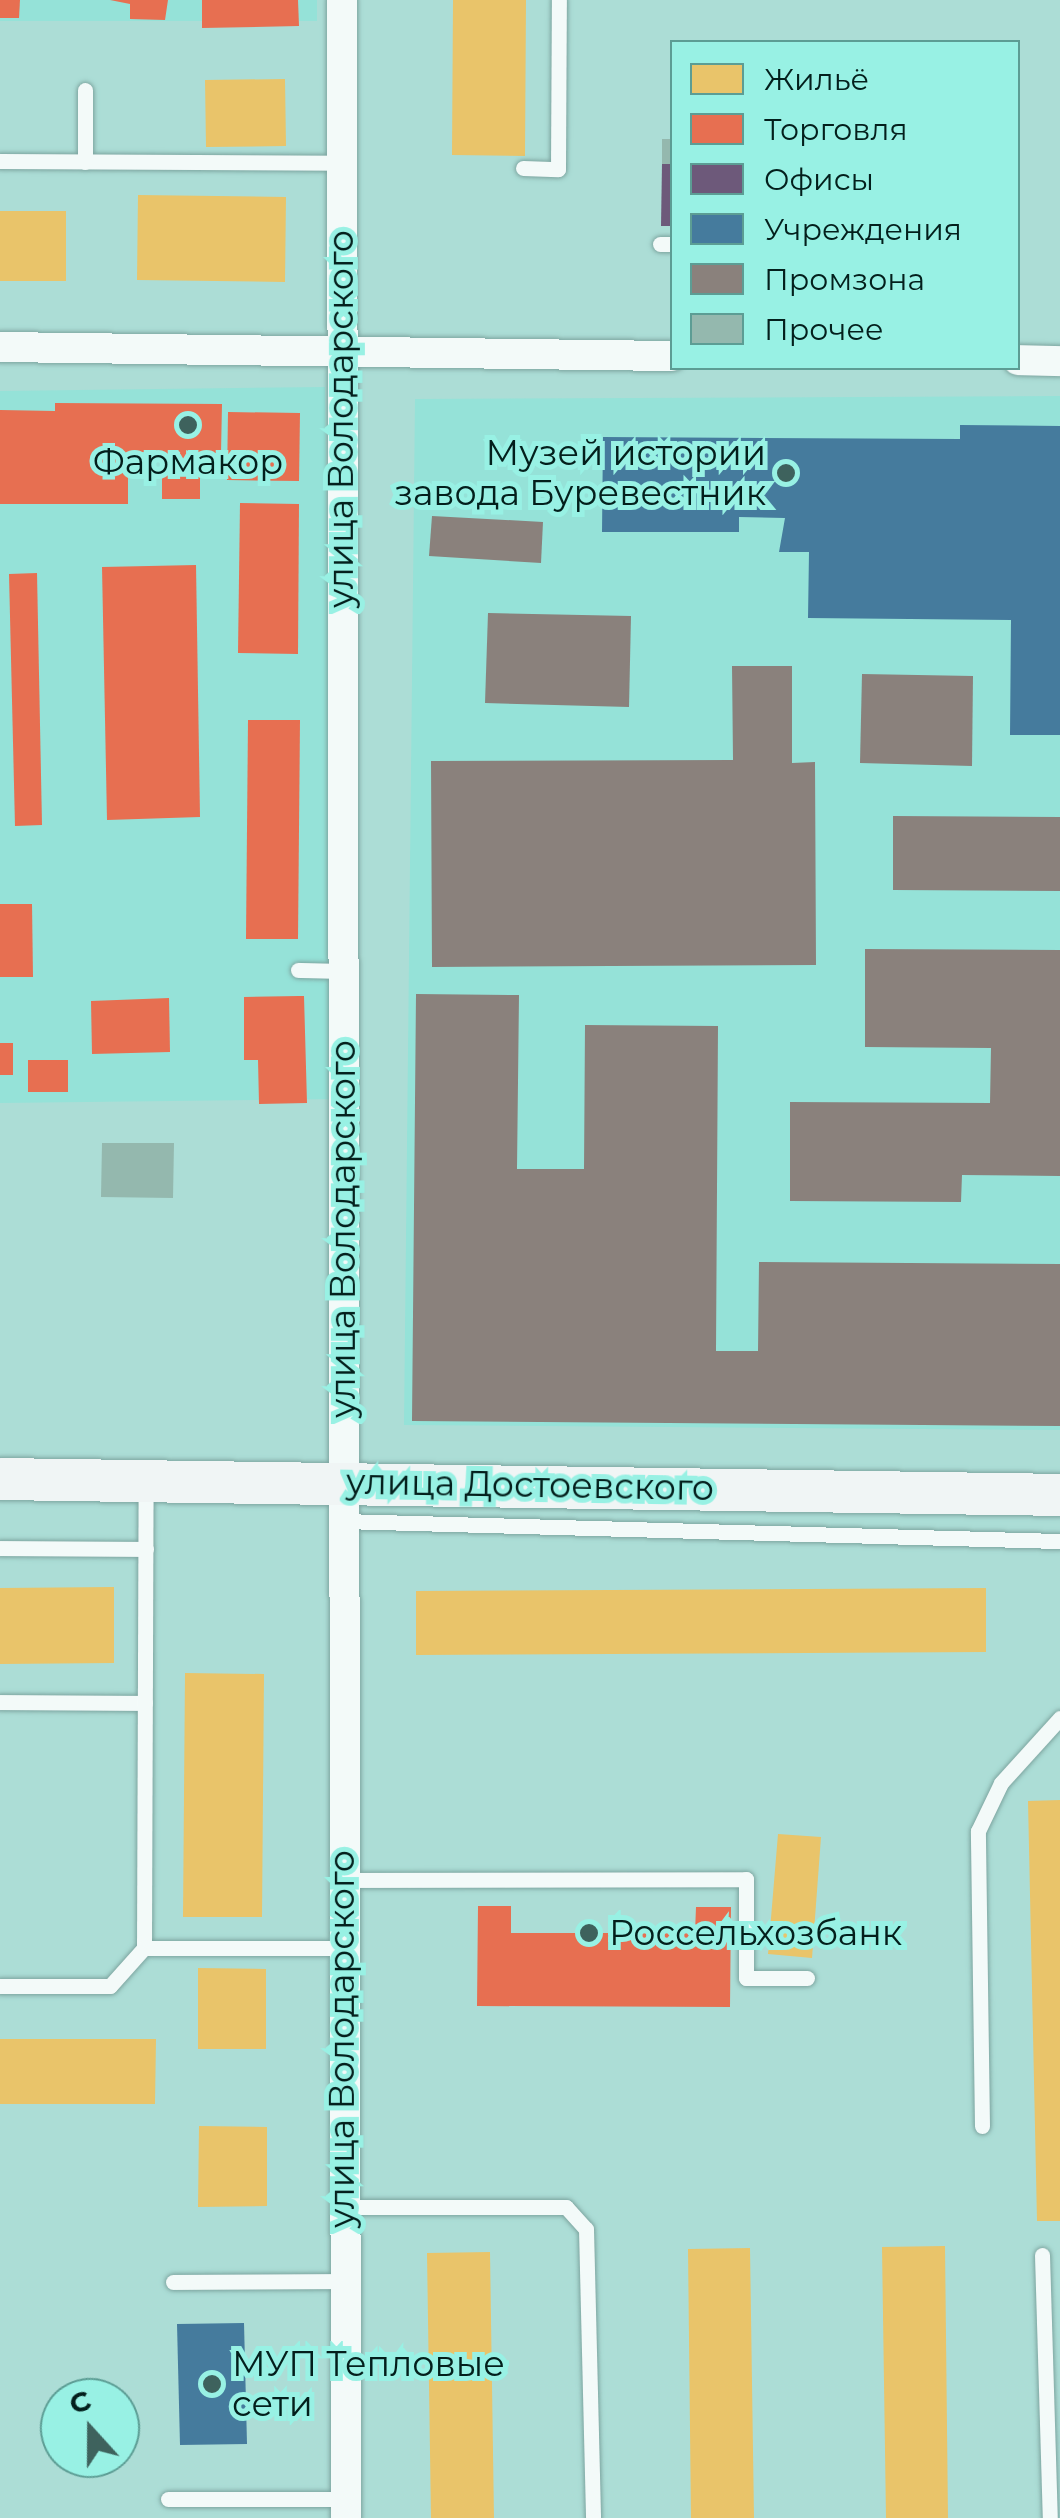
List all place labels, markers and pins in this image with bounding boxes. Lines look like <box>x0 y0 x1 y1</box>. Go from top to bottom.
marker: Фармакор <box>177 414 199 436</box>
place label: Музей истории завода Буревестник <box>394 432 766 514</box>
place label: Фармакор <box>93 441 283 483</box>
marker: Музей истории завода Буревестник <box>775 462 797 484</box>
place label: Россельхозбанк <box>609 1912 902 1954</box>
marker: Россельхозбанк <box>578 1922 600 1944</box>
place label: МУП Тепловые сети <box>232 2343 505 2425</box>
marker: МУП Тепловые сети <box>201 2373 223 2395</box>

